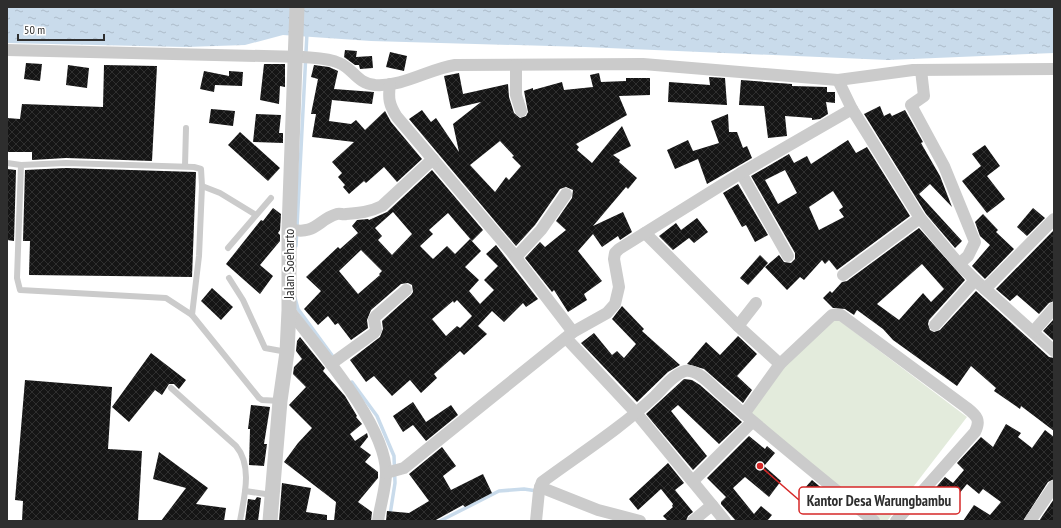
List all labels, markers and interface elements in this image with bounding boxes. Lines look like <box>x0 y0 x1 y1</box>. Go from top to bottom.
scale bar <box>18 16 104 42</box>
text: 50 m <box>24 22 45 37</box>
street label: Jalan Soeharto <box>280 229 298 300</box>
callout: Kantor Desa Warungbambu <box>799 487 960 514</box>
text: Kantor Desa Warungbambu <box>807 491 952 510</box>

